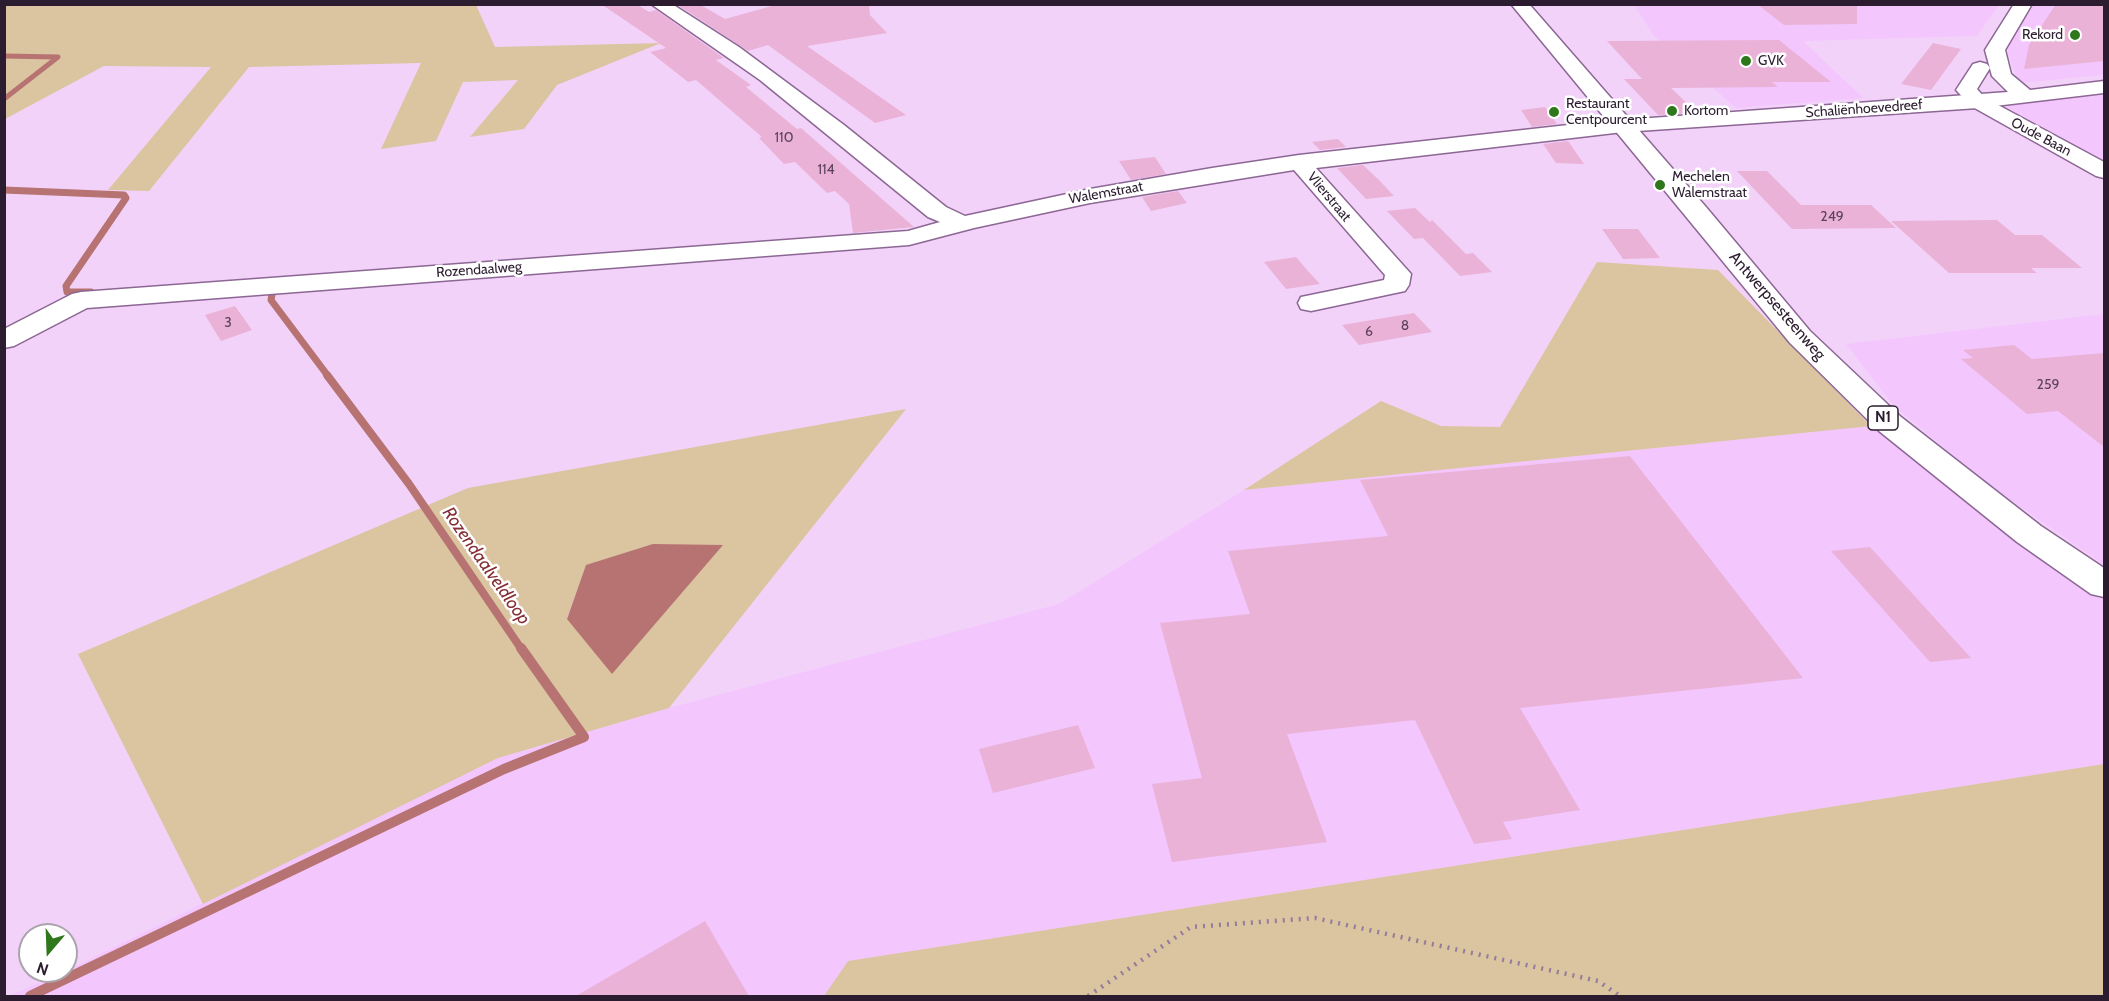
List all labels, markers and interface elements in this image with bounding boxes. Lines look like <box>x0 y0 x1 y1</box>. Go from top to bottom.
place label: Rekord <box>2022 27 2063 43</box>
marker: Rekord <box>2068 28 2082 42</box>
place label: GVK <box>1758 53 1784 69</box>
marker: GVK <box>1739 54 1753 68</box>
place label: Restaurant Centpourcent <box>1566 96 1647 128</box>
street label: Schaliënhoevedreef <box>1805 97 1923 121</box>
place label: Kortom <box>1684 103 1728 119</box>
marker: Kortom <box>1665 104 1679 118</box>
marker: Restaurant Centpourcent <box>1547 105 1561 119</box>
street label: Oude Baan <box>2008 114 2074 160</box>
house number: 110 <box>775 130 793 146</box>
house number: 114 <box>817 162 835 178</box>
street label: Vlierstraat <box>1304 169 1354 225</box>
place label: Mechelen Walemstraat <box>1672 169 1747 202</box>
street label: Walemstraat <box>1068 178 1144 208</box>
marker: Mechelen Walemstraat <box>1653 178 1667 192</box>
house number: 249 <box>1820 209 1844 225</box>
street label: Antwerpsesteenweg <box>1725 248 1829 364</box>
street label: Rozendaalweg <box>436 259 522 281</box>
house number: 3 <box>224 315 232 331</box>
house number: 8 <box>1401 318 1409 334</box>
house number: 6 <box>1365 324 1373 340</box>
house number: 259 <box>2037 377 2059 393</box>
road number: N1 <box>1868 406 1898 430</box>
water label: Rozendaalveldloop <box>437 503 535 629</box>
north arrow <box>18 923 78 983</box>
text: N <box>34 958 51 979</box>

